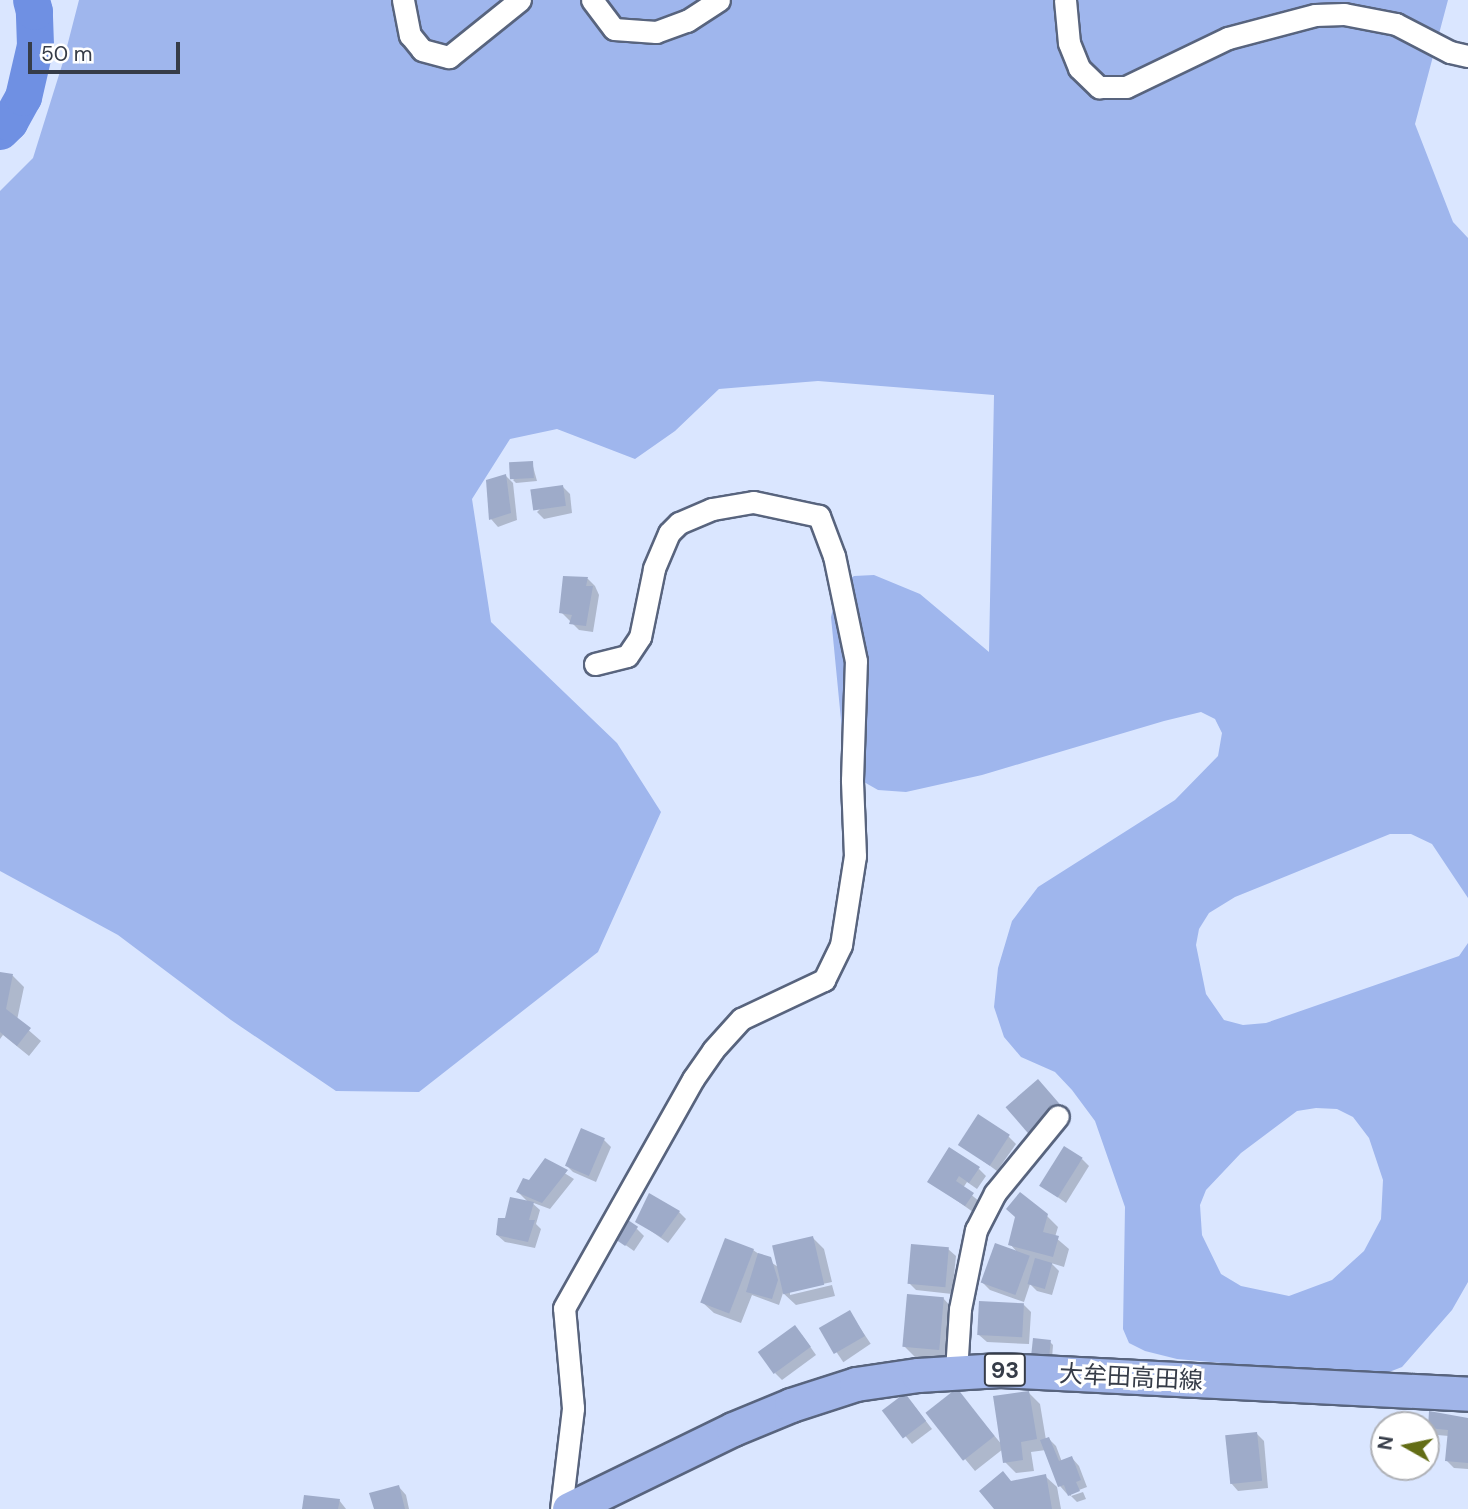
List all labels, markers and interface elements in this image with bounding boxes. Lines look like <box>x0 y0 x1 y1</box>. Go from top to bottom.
scale bar <box>32 28 184 72</box>
text: 50 m <box>41 40 92 68</box>
road number: 93 <box>982 1350 1028 1390</box>
street label: 大牟田高田線 <box>1058 1359 1204 1395</box>
north arrow <box>1370 1411 1440 1481</box>
text: N <box>1372 1434 1399 1452</box>

